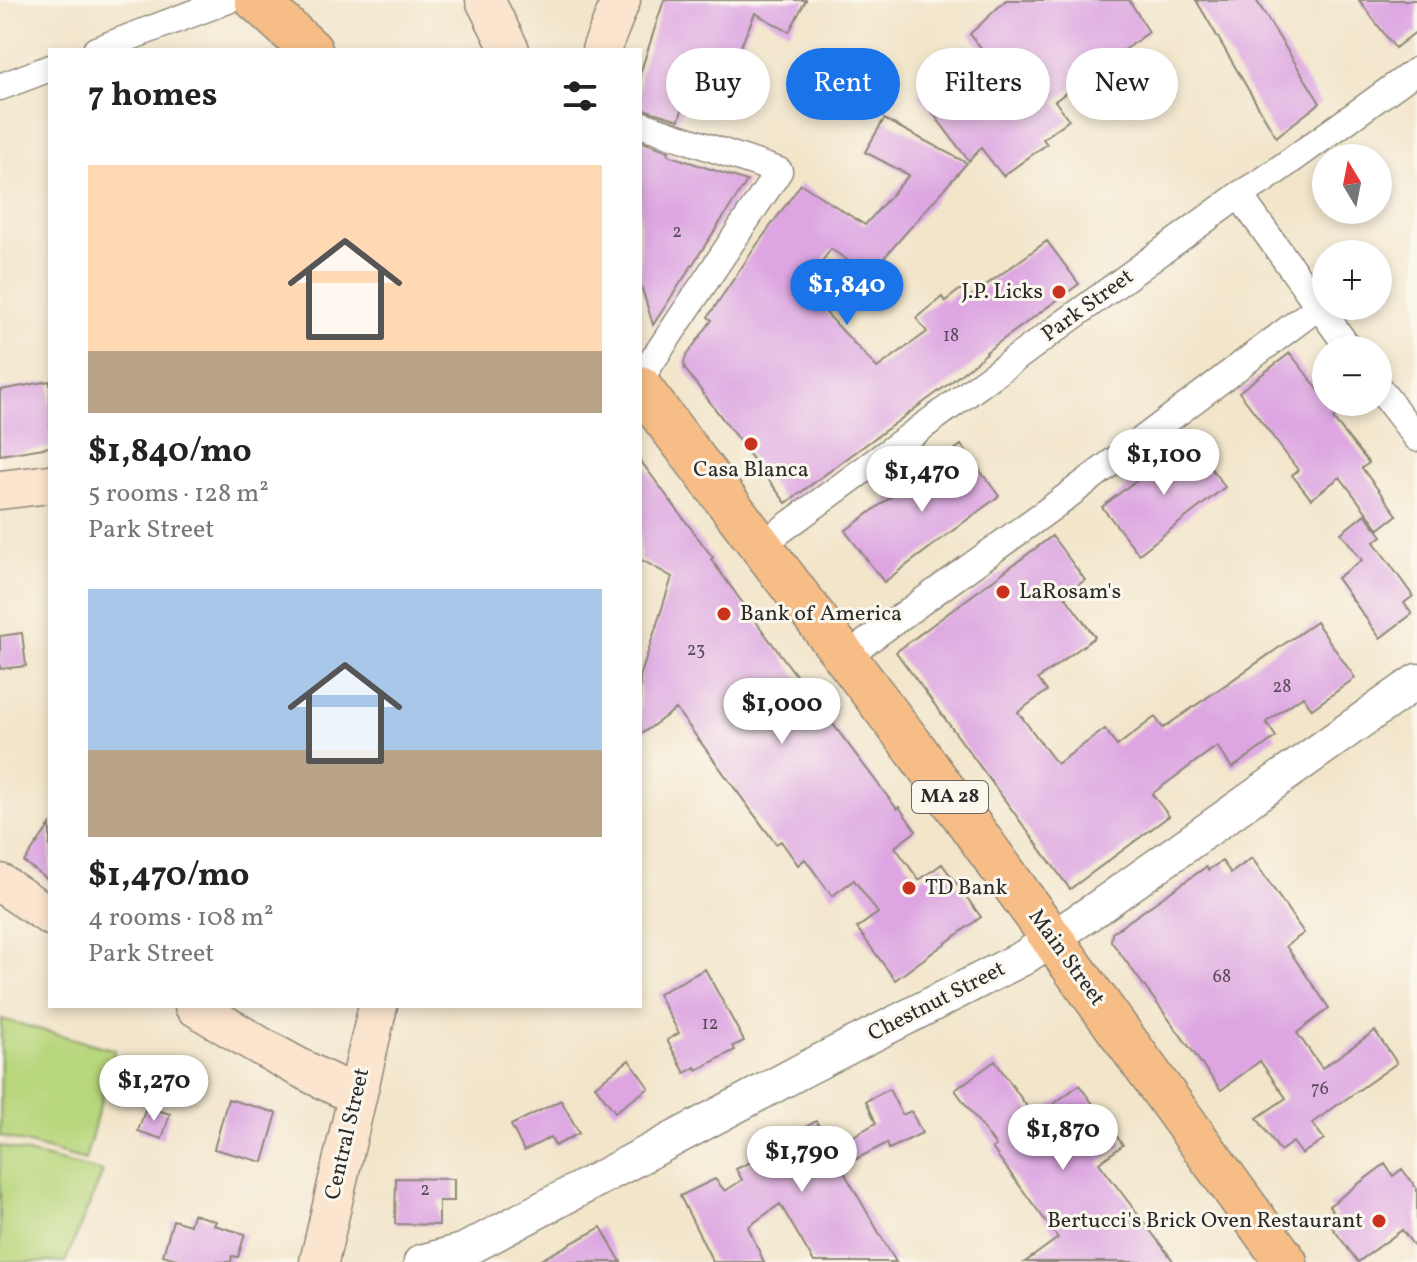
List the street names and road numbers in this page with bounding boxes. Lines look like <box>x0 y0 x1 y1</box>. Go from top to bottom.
street label: Park Street <box>1036 262 1141 350</box>
road number: MA 28 <box>912 781 988 813</box>
street label: Main Street <box>1020 903 1112 1013</box>
street label: Chestnut Street <box>863 954 1011 1050</box>
street label: Central Street <box>318 1065 378 1203</box>

